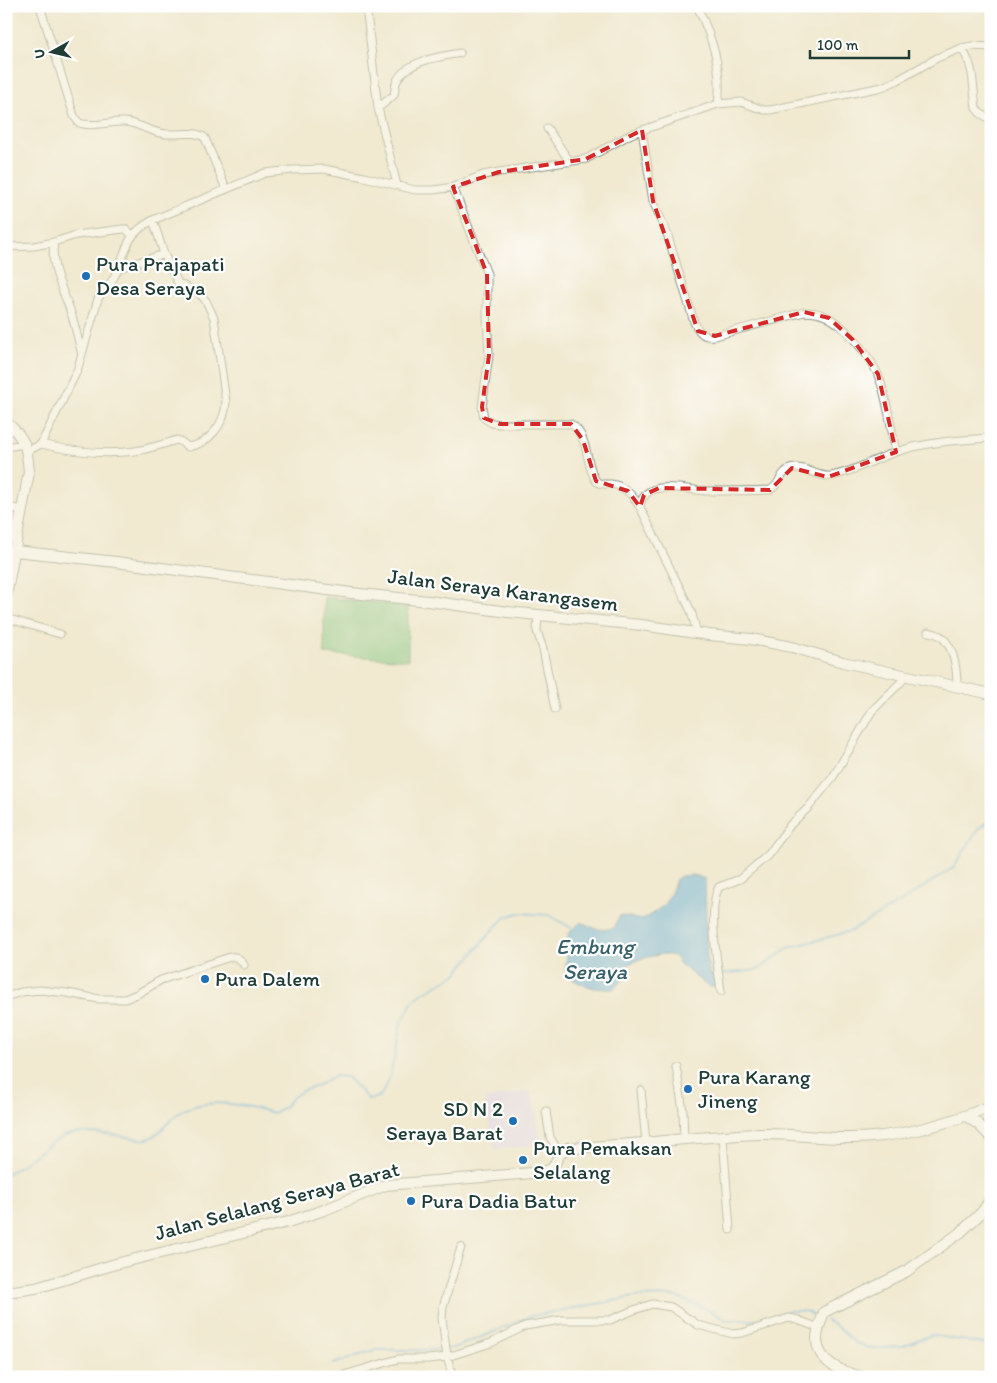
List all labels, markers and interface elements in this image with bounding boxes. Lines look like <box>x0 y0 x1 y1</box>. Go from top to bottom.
north arrow <box>28 28 78 78</box>
scale bar <box>810 28 908 60</box>
text: 100 m <box>817 36 859 54</box>
text: U <box>31 48 49 60</box>
place label: Pura Prajapati Desa Seraya <box>96 251 225 300</box>
marker: Pura Prajapati Desa Seraya <box>80 270 92 282</box>
street label: Jalan Seraya Karangasem <box>386 563 620 616</box>
water label: Embung Seraya <box>556 933 637 985</box>
place label: Pura Dalem <box>215 966 320 991</box>
marker: Pura Dalem <box>199 973 211 985</box>
place label: Pura Karang Jineng <box>698 1064 811 1113</box>
marker: Pura Karang Jineng <box>682 1083 694 1095</box>
place label: SD N 2 Seraya Barat <box>386 1096 503 1145</box>
marker: SD N 2 Seraya Barat <box>507 1115 519 1127</box>
place label: Pura Pemaksan Selalang <box>533 1135 672 1184</box>
marker: Pura Pemaksan Selalang <box>517 1154 529 1166</box>
street label: Jalan Selalang Seraya Barat <box>152 1156 402 1245</box>
place label: Pura Dadia Batur <box>421 1188 577 1213</box>
marker: Pura Dadia Batur <box>405 1195 417 1207</box>

